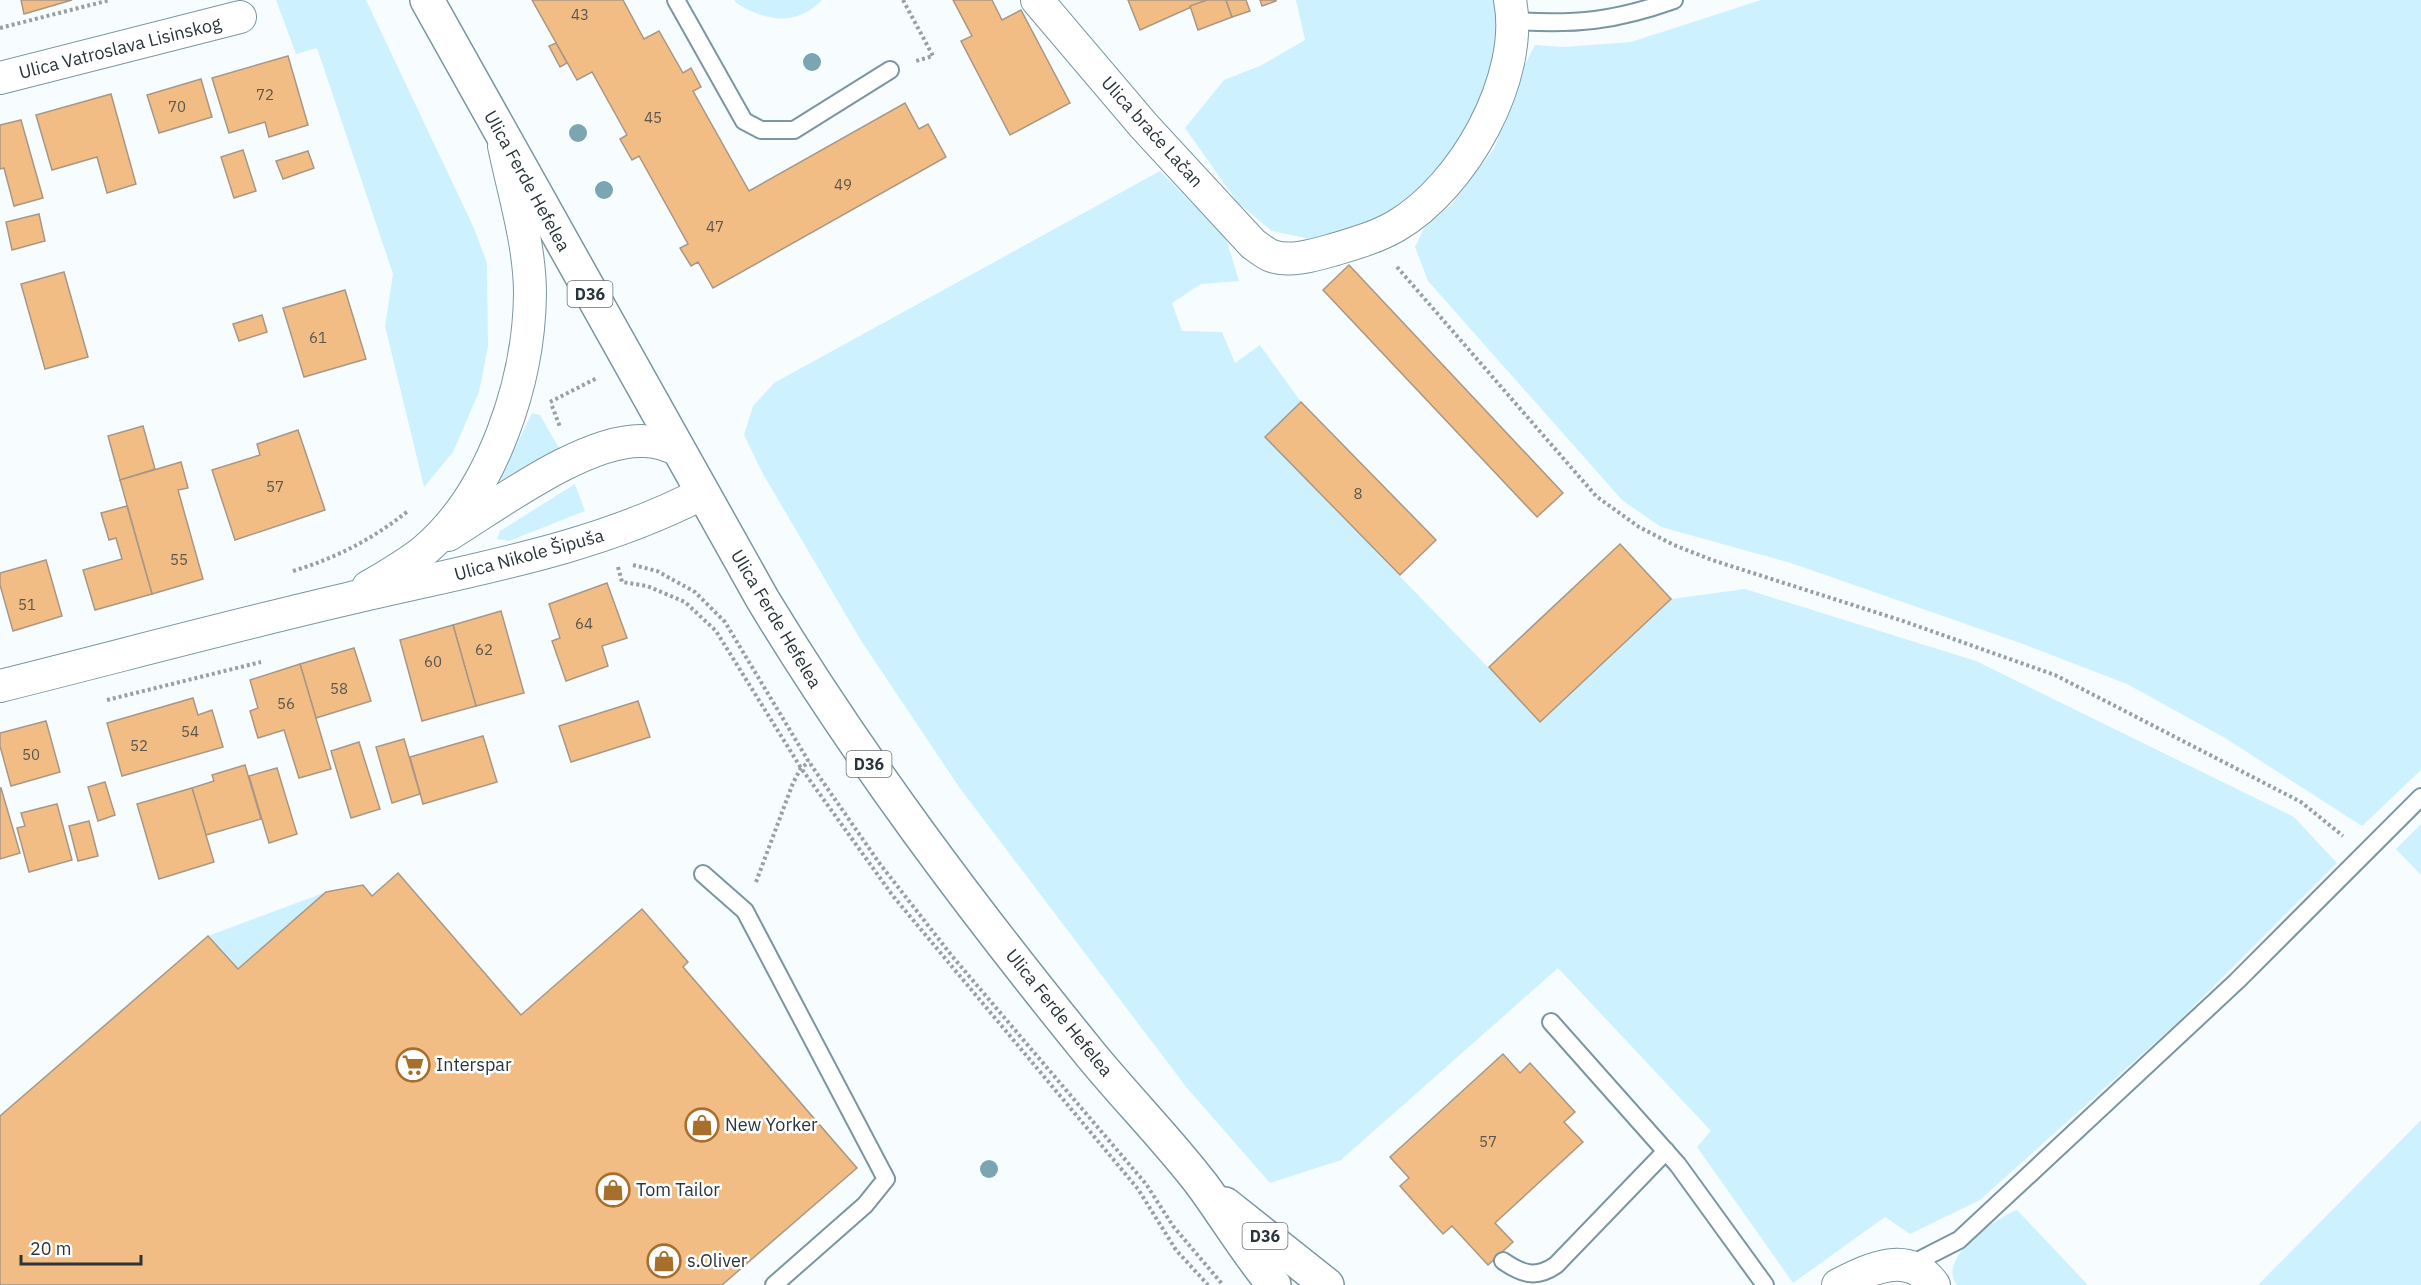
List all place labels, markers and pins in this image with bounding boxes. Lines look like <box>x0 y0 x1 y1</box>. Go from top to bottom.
supermarket icon: Interspar <box>395 1047 431 1083</box>
place label: Interspar <box>436 1053 512 1076</box>
shop icon: New Yorker <box>684 1107 720 1143</box>
place label: New Yorker <box>725 1113 818 1136</box>
shop icon: Tom Tailor <box>595 1172 631 1208</box>
place label: Tom Tailor <box>636 1178 720 1201</box>
shop icon: s.Oliver <box>646 1243 682 1279</box>
place label: s.Oliver <box>687 1249 748 1272</box>

